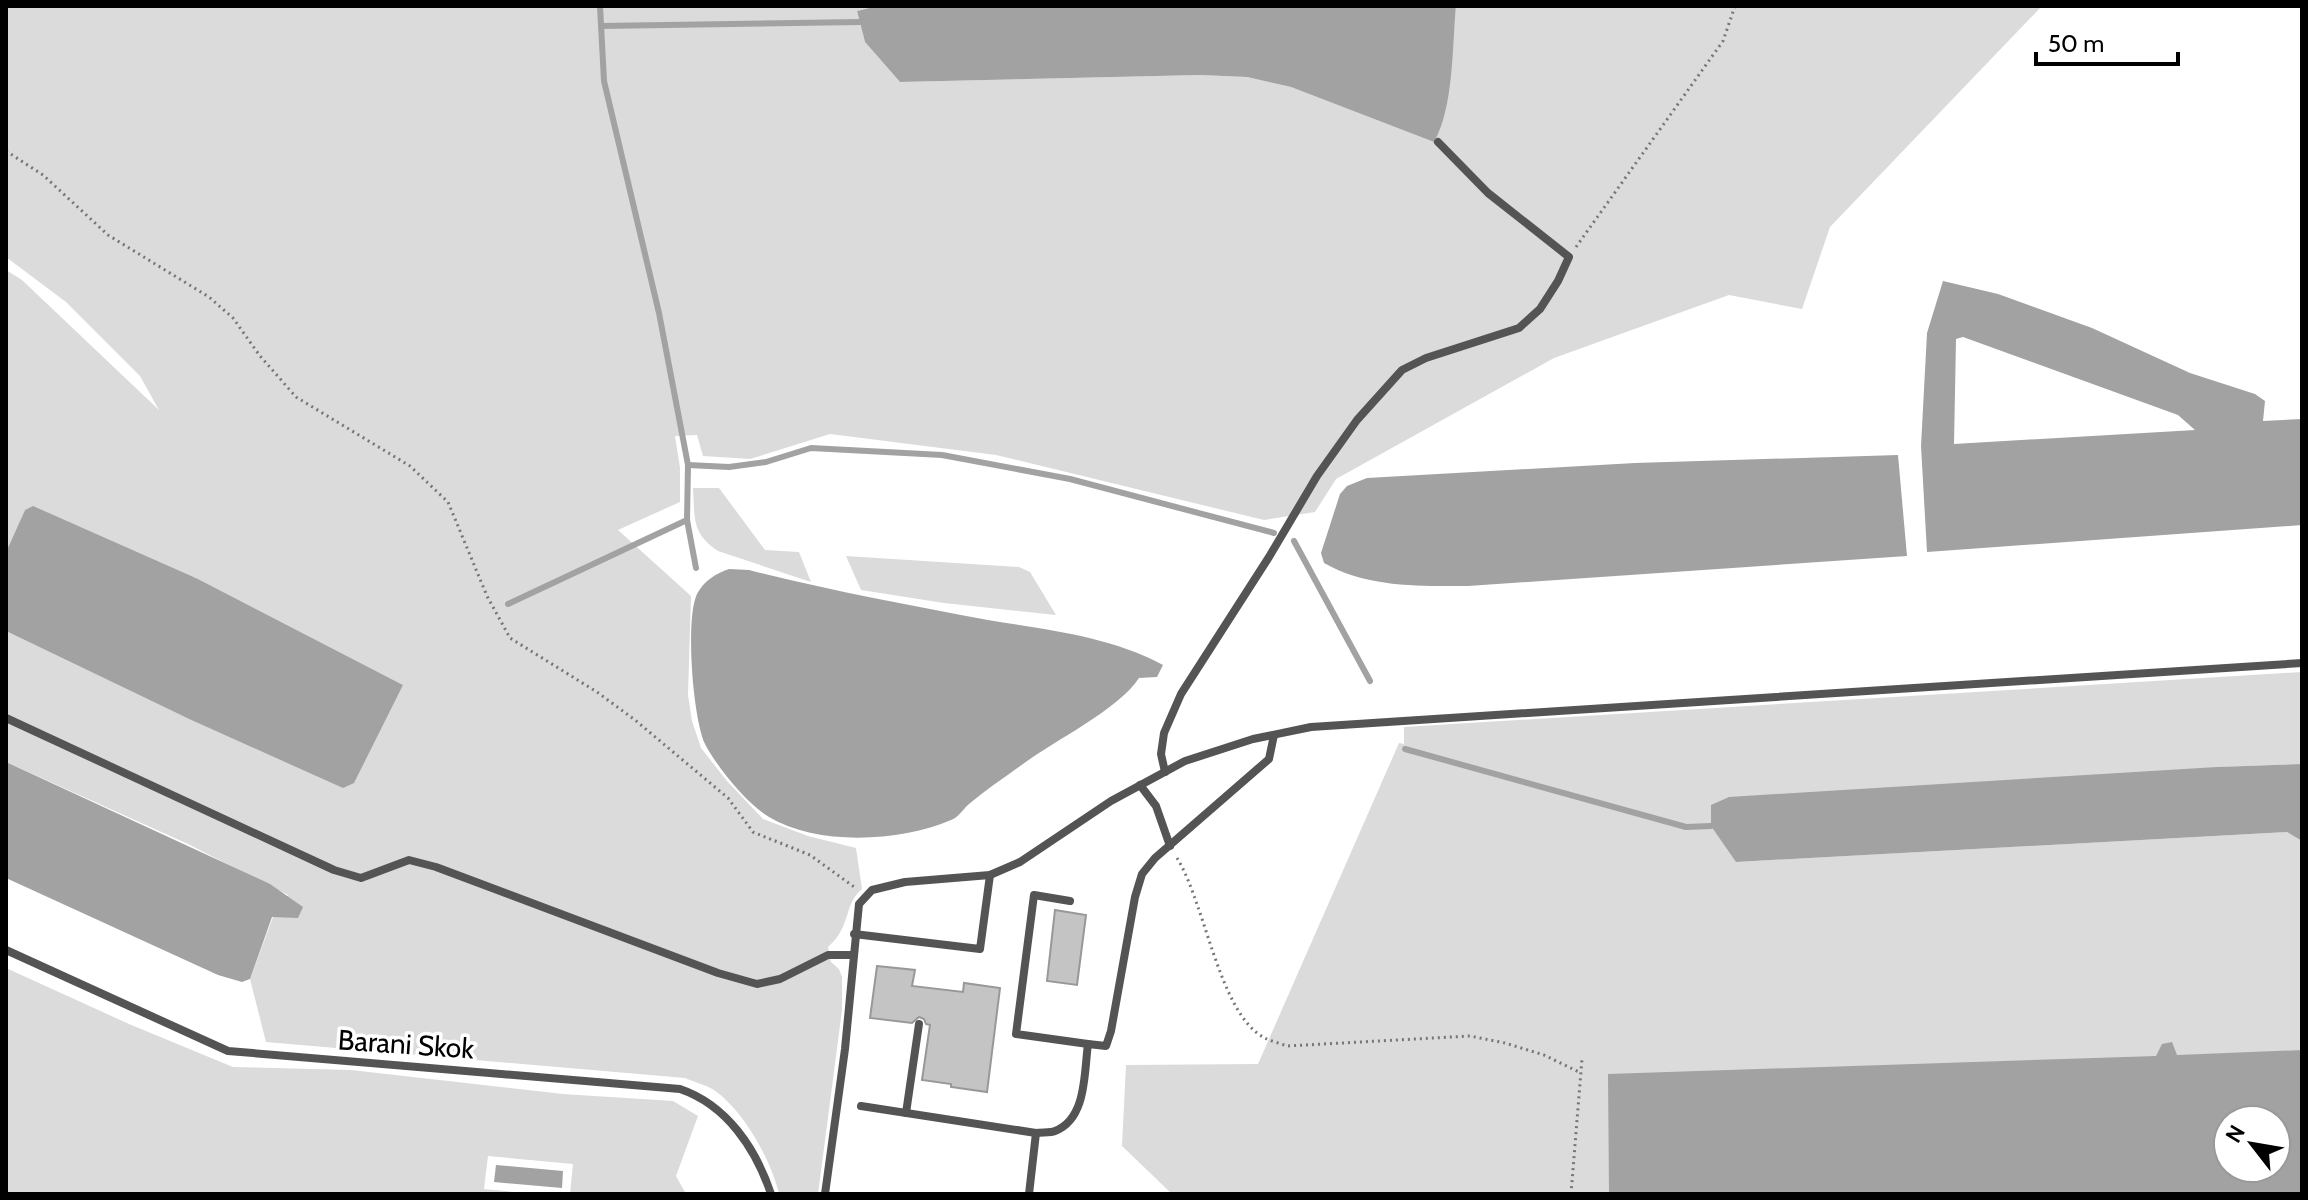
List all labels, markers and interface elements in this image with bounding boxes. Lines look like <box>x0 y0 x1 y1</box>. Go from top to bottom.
scale bar <box>2036 16 2178 66</box>
text: 50 m <box>2048 29 2104 58</box>
street label: Barani Skok <box>337 1022 476 1066</box>
north arrow <box>2212 1104 2292 1184</box>
text: N <box>2220 1120 2251 1148</box>

